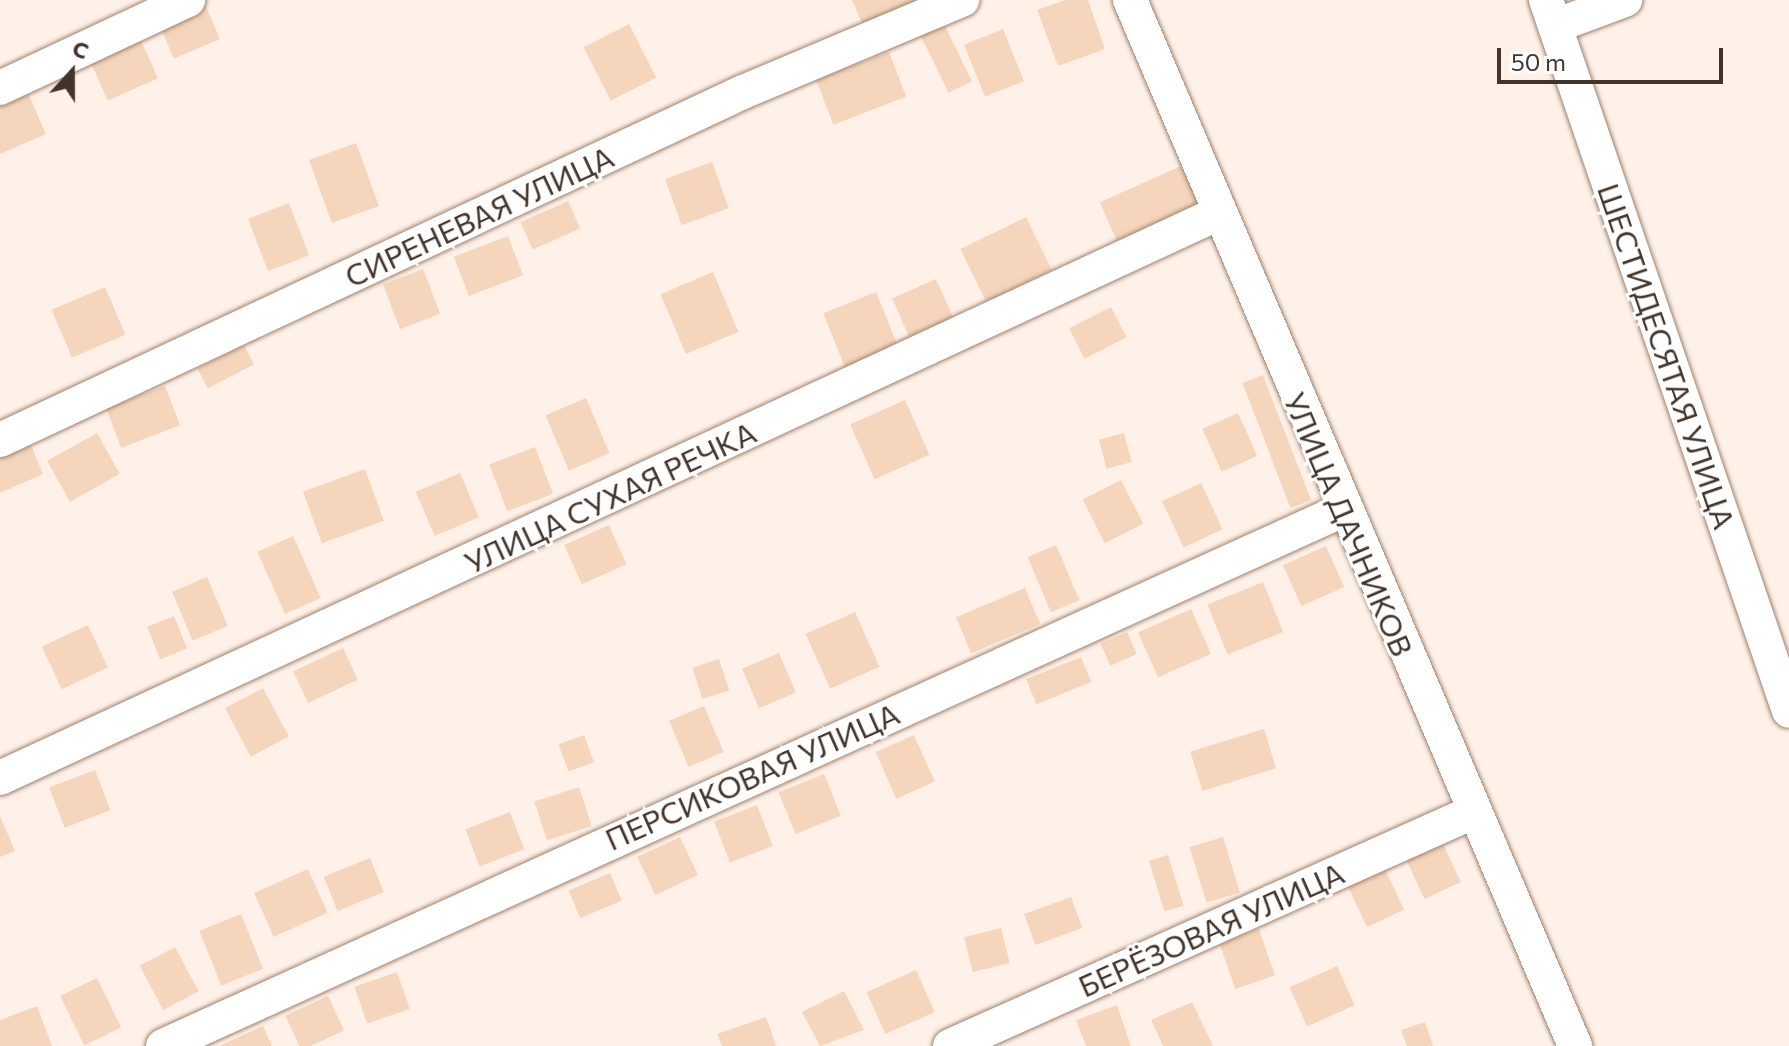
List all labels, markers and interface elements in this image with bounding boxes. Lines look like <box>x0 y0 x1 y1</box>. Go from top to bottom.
north arrow <box>32 32 112 112</box>
scale bar <box>1501 32 1727 82</box>
text: С <box>69 34 93 64</box>
text: 50 m <box>1511 47 1566 76</box>
street label: СИРЕНЕВАЯ УЛИЦА <box>339 138 619 294</box>
street label: ШЕСТИДЕСЯТАЯ УЛИЦА <box>1591 179 1743 533</box>
street label: УЛИЦА ДАЧНИКОВ <box>1277 387 1421 661</box>
street label: УЛИЦА СУХАЯ РЕЧКА <box>459 414 761 580</box>
street label: ПЕРСИКОВАЯ УЛИЦА <box>599 695 905 857</box>
street label: БЕРЁЗОВАЯ УЛИЦА <box>1073 854 1349 1004</box>

